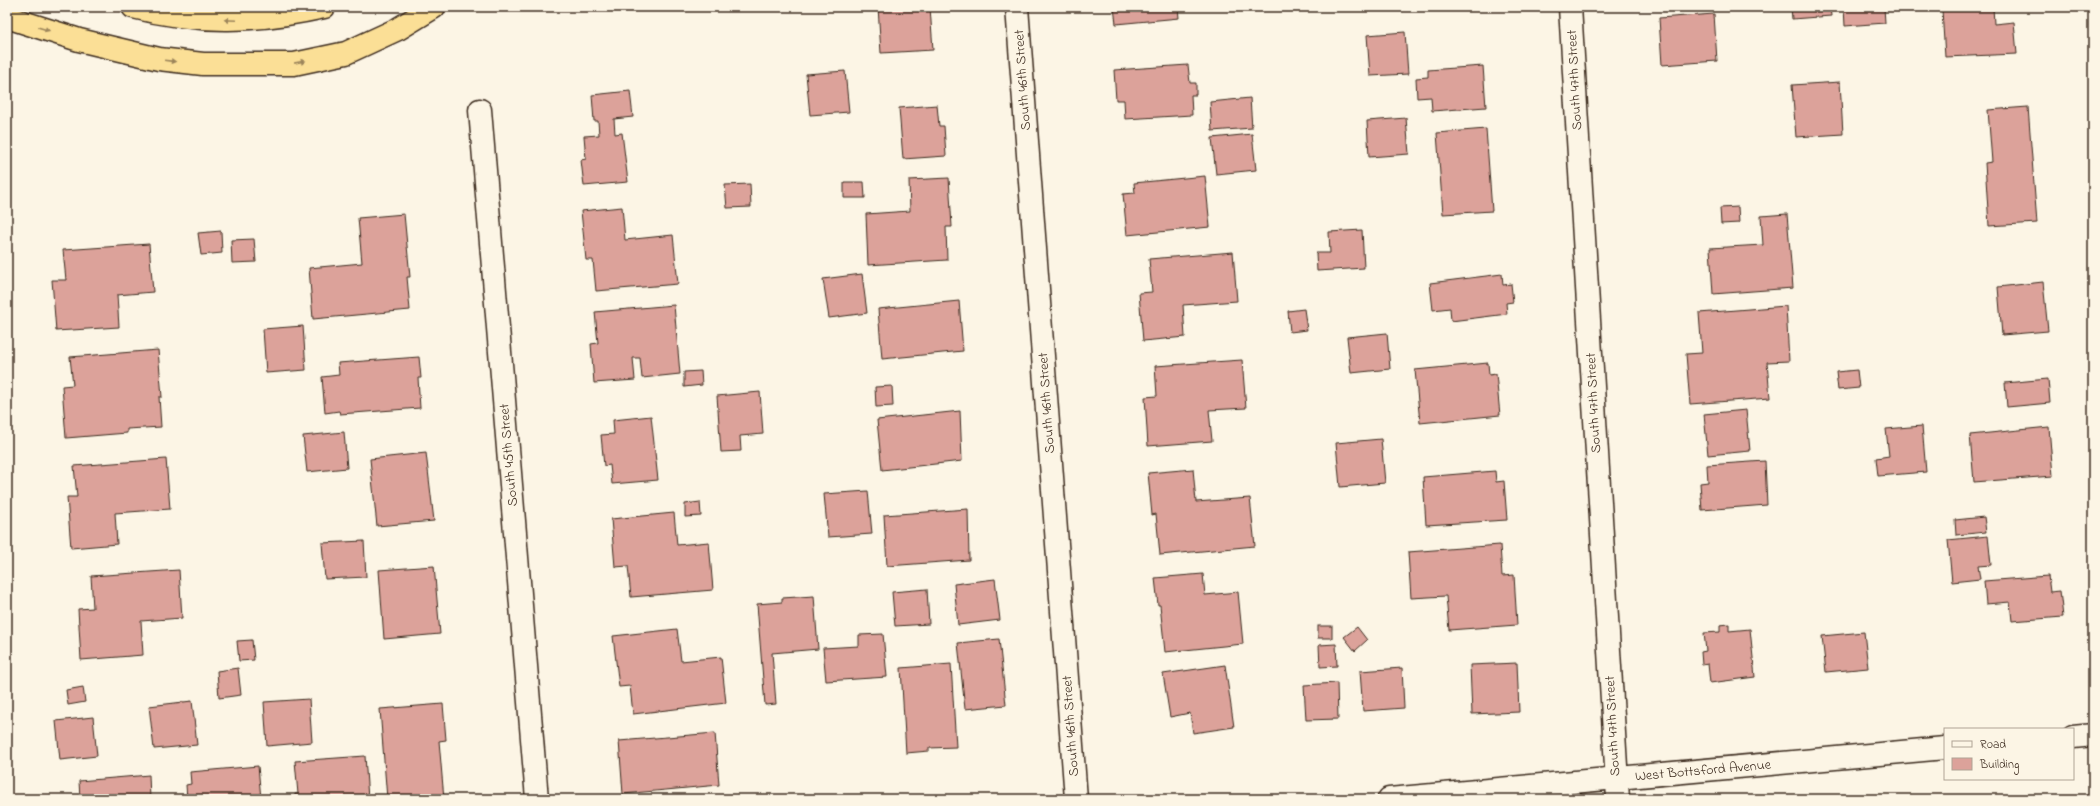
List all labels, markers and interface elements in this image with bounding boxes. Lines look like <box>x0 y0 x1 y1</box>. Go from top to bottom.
one-way arrow <box>224 16 236 23</box>
one-way arrow <box>38 26 50 32</box>
street label: South 46th Street <box>1009 29 1037 131</box>
street label: South 47th Street <box>1562 29 1588 131</box>
one-way arrow <box>164 57 176 64</box>
one-way arrow <box>293 59 306 65</box>
street label: South 46th Street <box>1033 352 1061 454</box>
street label: South 47th Street <box>1581 352 1607 454</box>
street label: South 45th Street <box>494 402 524 507</box>
street label: South 46th Street <box>1057 675 1085 777</box>
street label: South 47th Street <box>1600 675 1626 777</box>
legend <box>1944 728 2074 780</box>
text: Road <box>1980 736 2006 754</box>
street label: West Bottsford Avenue <box>1634 755 1772 787</box>
text: Building <box>1979 756 2019 775</box>

